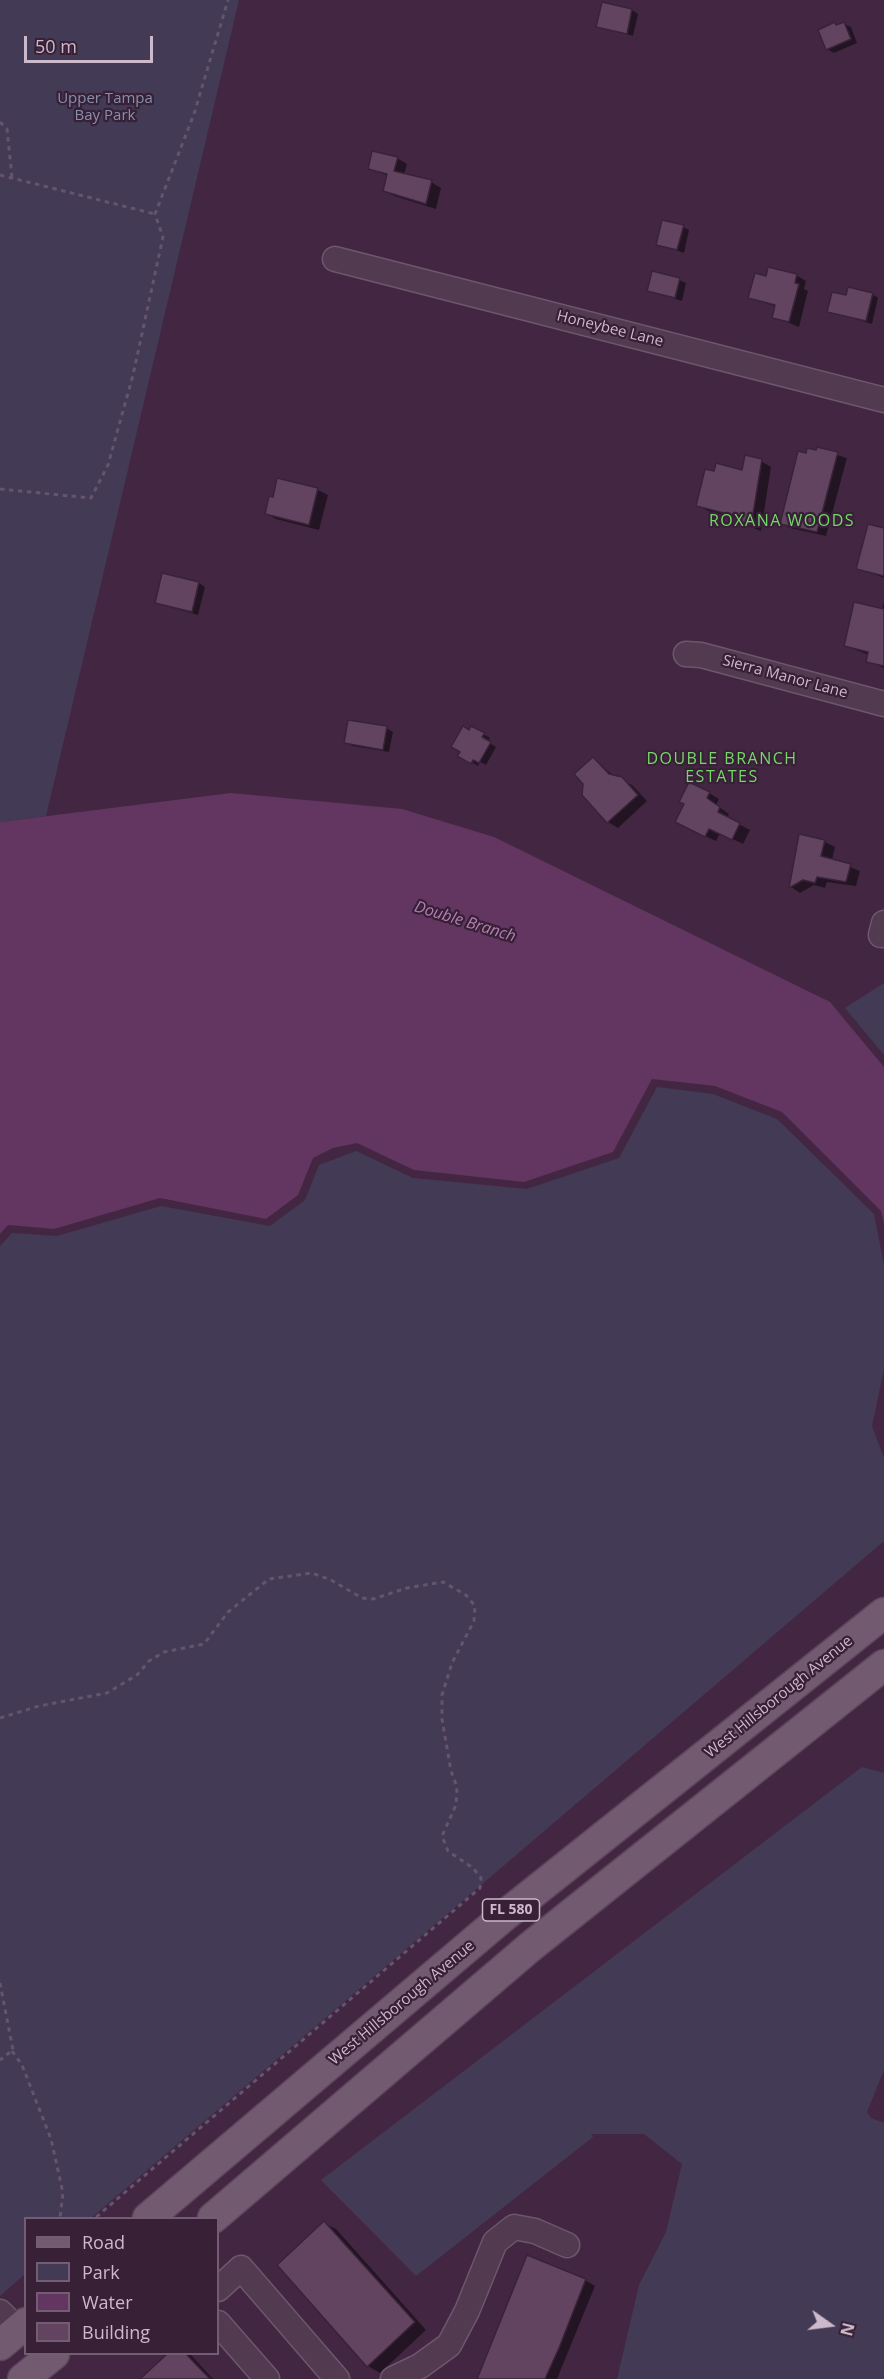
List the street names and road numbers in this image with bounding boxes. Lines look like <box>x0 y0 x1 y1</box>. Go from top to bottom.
street label: Honeybee Lane <box>555 307 665 351</box>
street label: Sierra Manor Lane <box>720 652 850 702</box>
street label: West Hillsborough Avenue <box>702 1632 856 1762</box>
road number: FL 580 <box>482 1899 540 1921</box>
street label: West Hillsborough Avenue <box>326 1937 478 2069</box>

